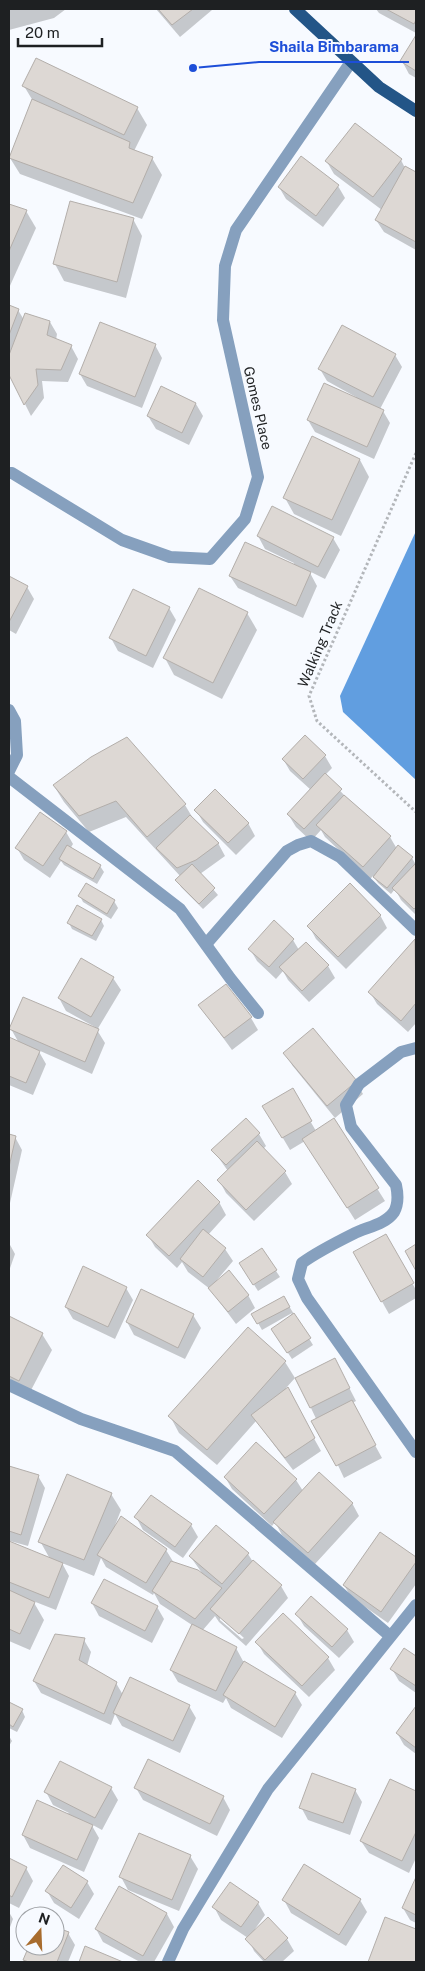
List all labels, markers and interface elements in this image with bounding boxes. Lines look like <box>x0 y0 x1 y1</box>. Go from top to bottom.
scale bar <box>18 15 101 47</box>
text: 20 m <box>25 24 60 41</box>
callout: Shaila Bimbarama <box>259 32 409 62</box>
text: Shaila Bimbarama <box>269 38 399 55</box>
street label: Gomes Place <box>241 365 275 451</box>
street label: Walking Track <box>295 598 345 690</box>
north arrow <box>15 1906 65 1956</box>
text: N <box>36 1909 52 1928</box>

